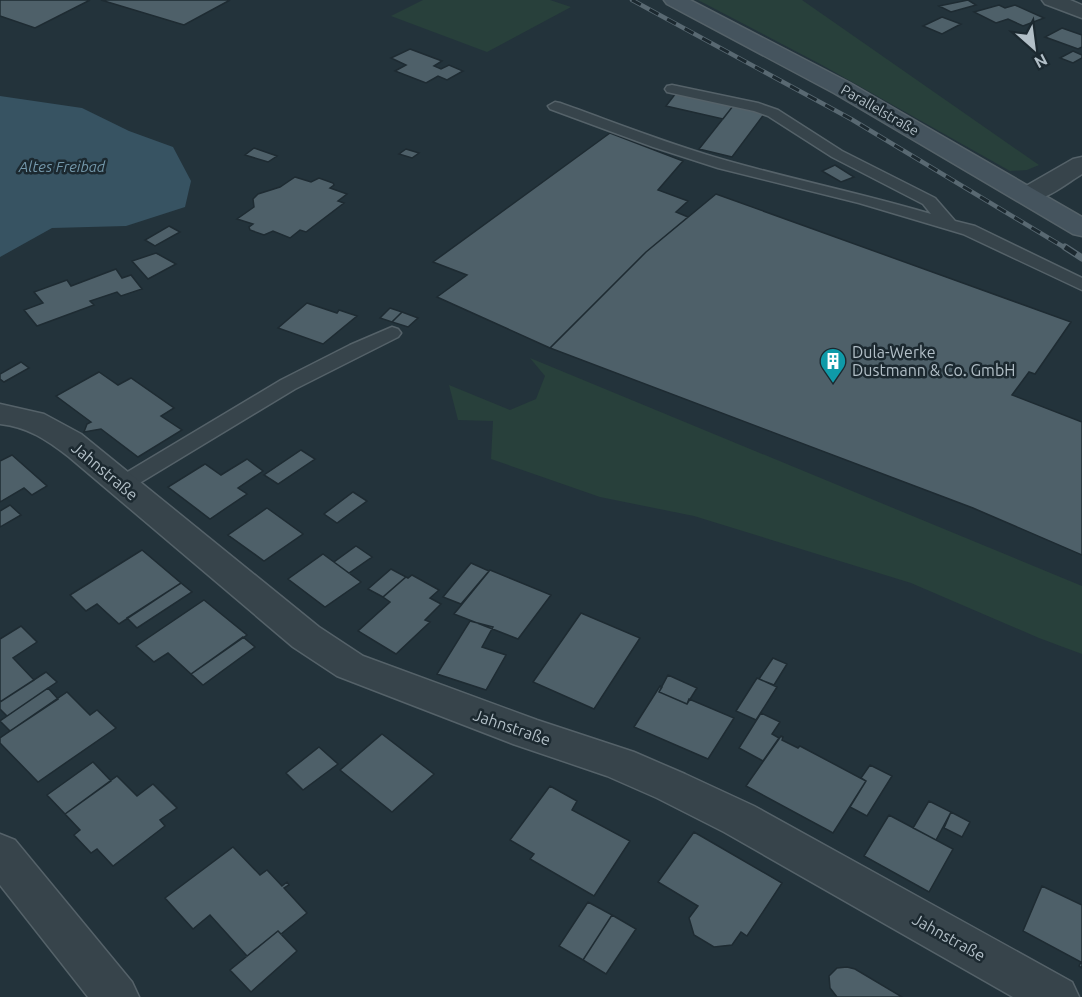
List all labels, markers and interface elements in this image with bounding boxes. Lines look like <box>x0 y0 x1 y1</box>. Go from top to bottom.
north arrow <box>1004 18 1064 78</box>
text: N <box>1032 50 1051 72</box>
street label: Parallelstraße <box>838 81 922 139</box>
water label: Altes Freibad <box>18 158 106 175</box>
place label: Dula-Werke Dustmann & Co. GmbH <box>852 343 1015 379</box>
building icon: Dula-Werke Dustmann & Co. GmbH <box>818 346 848 384</box>
street label: Jahnstraße <box>68 438 142 504</box>
street label: Jahnstraße <box>471 705 553 749</box>
street label: Jahnstraße <box>909 910 989 964</box>

